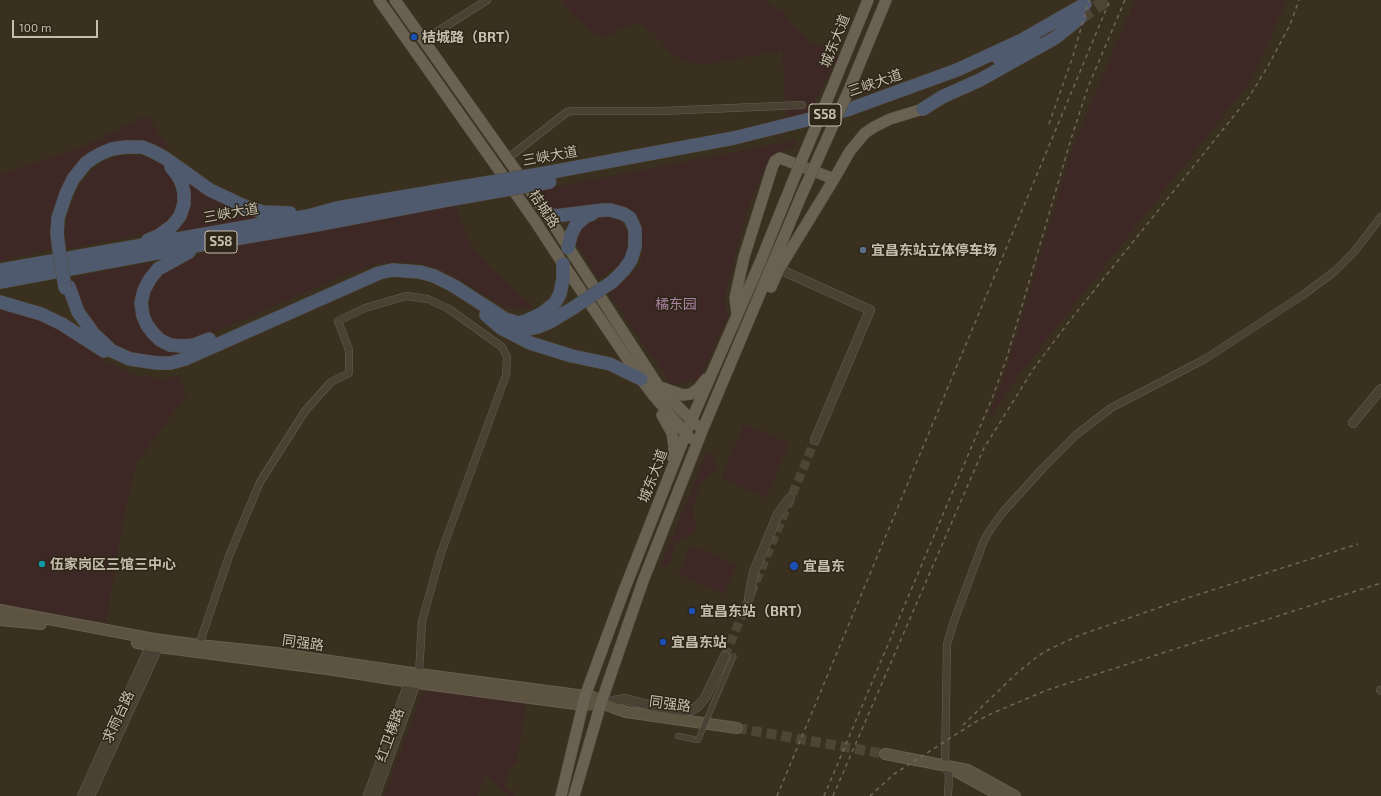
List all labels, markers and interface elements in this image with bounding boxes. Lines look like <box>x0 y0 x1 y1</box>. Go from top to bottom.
scale bar <box>14 12 100 38</box>
street label: 城东大道 <box>817 12 853 70</box>
text: 100 m <box>19 20 51 34</box>
place label: 桔城路（BRT） <box>422 29 518 45</box>
marker: 桔城路（BRT） <box>409 32 419 42</box>
street label: 三峡大道 <box>846 66 904 100</box>
road number: S58 <box>809 104 841 126</box>
street label: 三峡大道 <box>521 143 579 169</box>
street label: 桔城路 <box>525 187 563 231</box>
street label: 三峡大道 <box>202 200 260 226</box>
road number: S58 <box>205 231 237 253</box>
place label: 宜昌东站立体停车场 <box>871 242 997 258</box>
marker: 宜昌东站立体停车场 <box>858 245 868 255</box>
park label: 橘东园 <box>655 296 697 312</box>
street label: 城东大道 <box>635 447 671 505</box>
place label: 伍家岗区三馆三中心 <box>50 556 176 572</box>
place label: 宜昌东 <box>803 558 845 574</box>
marker: 伍家岗区三馆三中心 <box>37 559 47 569</box>
marker: 宜昌东 <box>788 560 800 572</box>
place label: 宜昌东站（BRT） <box>700 603 810 619</box>
marker: 宜昌东站（BRT） <box>687 606 697 616</box>
street label: 同强路 <box>281 632 325 654</box>
place label: 宜昌东站 <box>671 634 727 650</box>
marker: 宜昌东站 <box>658 637 668 647</box>
street label: 求雨台路 <box>99 688 137 746</box>
street label: 同强路 <box>648 693 692 715</box>
street label: 红卫横路 <box>373 706 407 764</box>

